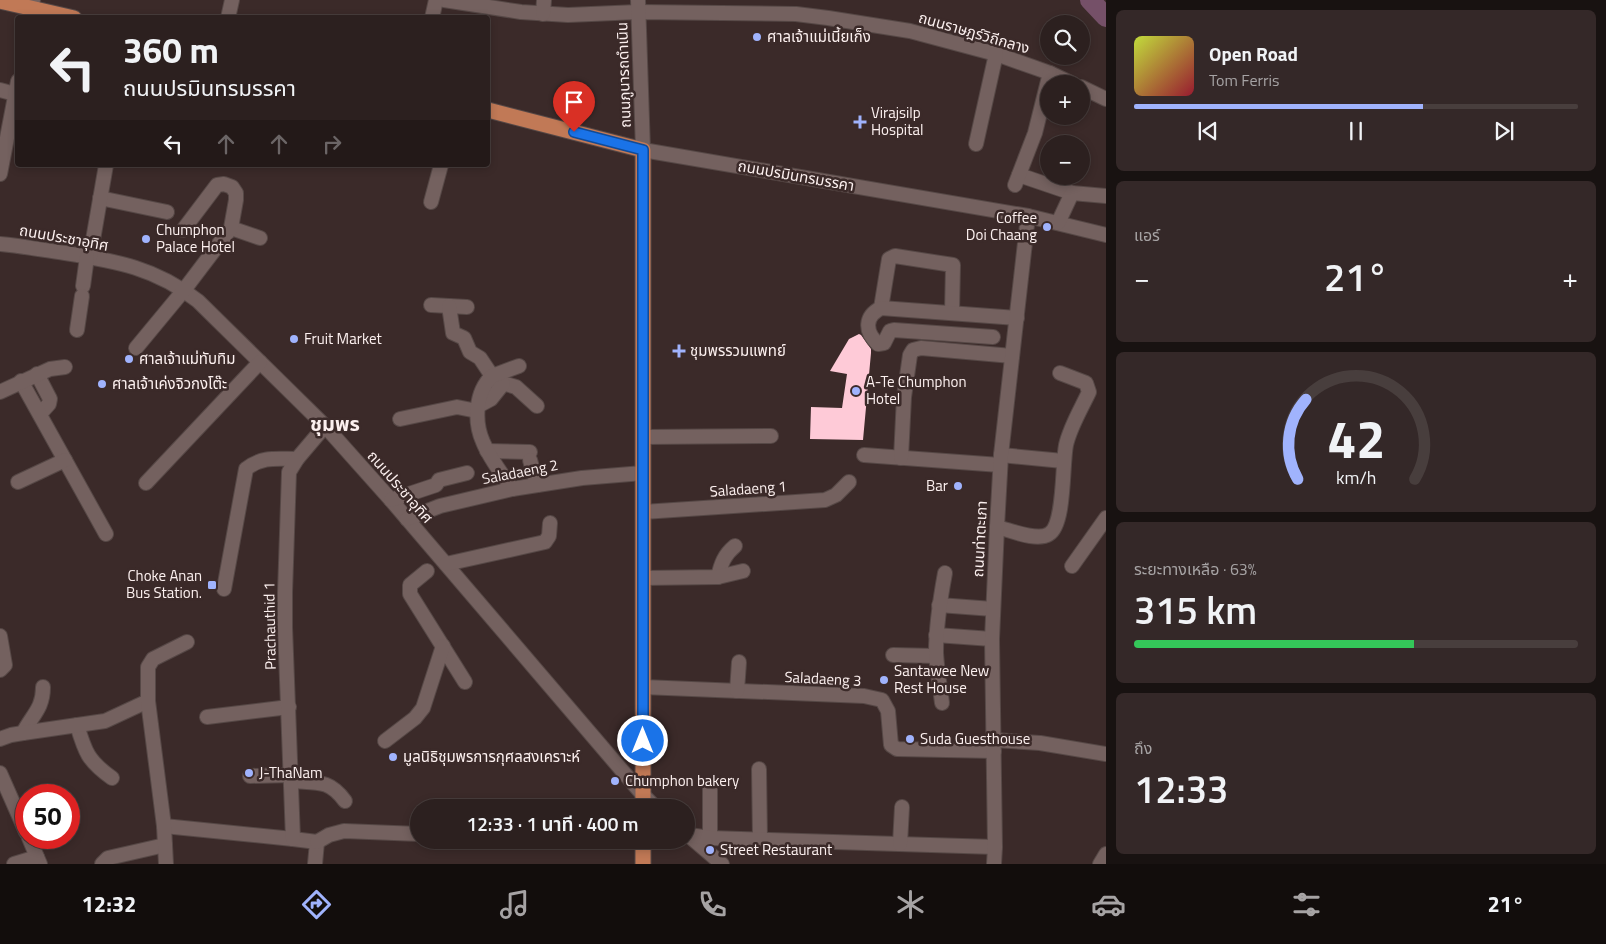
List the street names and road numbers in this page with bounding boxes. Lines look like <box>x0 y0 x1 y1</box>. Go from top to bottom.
street label: ถนนราษฎร์วิถีกลาง <box>916 6 1033 59</box>
street label: ถนนภูนารถดำเนิน <box>610 22 637 128</box>
street label: ถนนปรมินทรมรรคา <box>736 154 856 197</box>
street label: ถนนประชาอุทิศ <box>18 218 111 257</box>
street label: ถนนประชาอุทิศ <box>362 445 439 528</box>
street label: Saladaeng 2 <box>480 453 560 490</box>
street label: Saladaeng 1 <box>709 474 787 503</box>
street label: ถนนท่าตะเภา <box>966 500 993 578</box>
street label: Prachauthid 1 <box>257 582 282 670</box>
street label: Saladaeng 3 <box>784 665 862 692</box>

